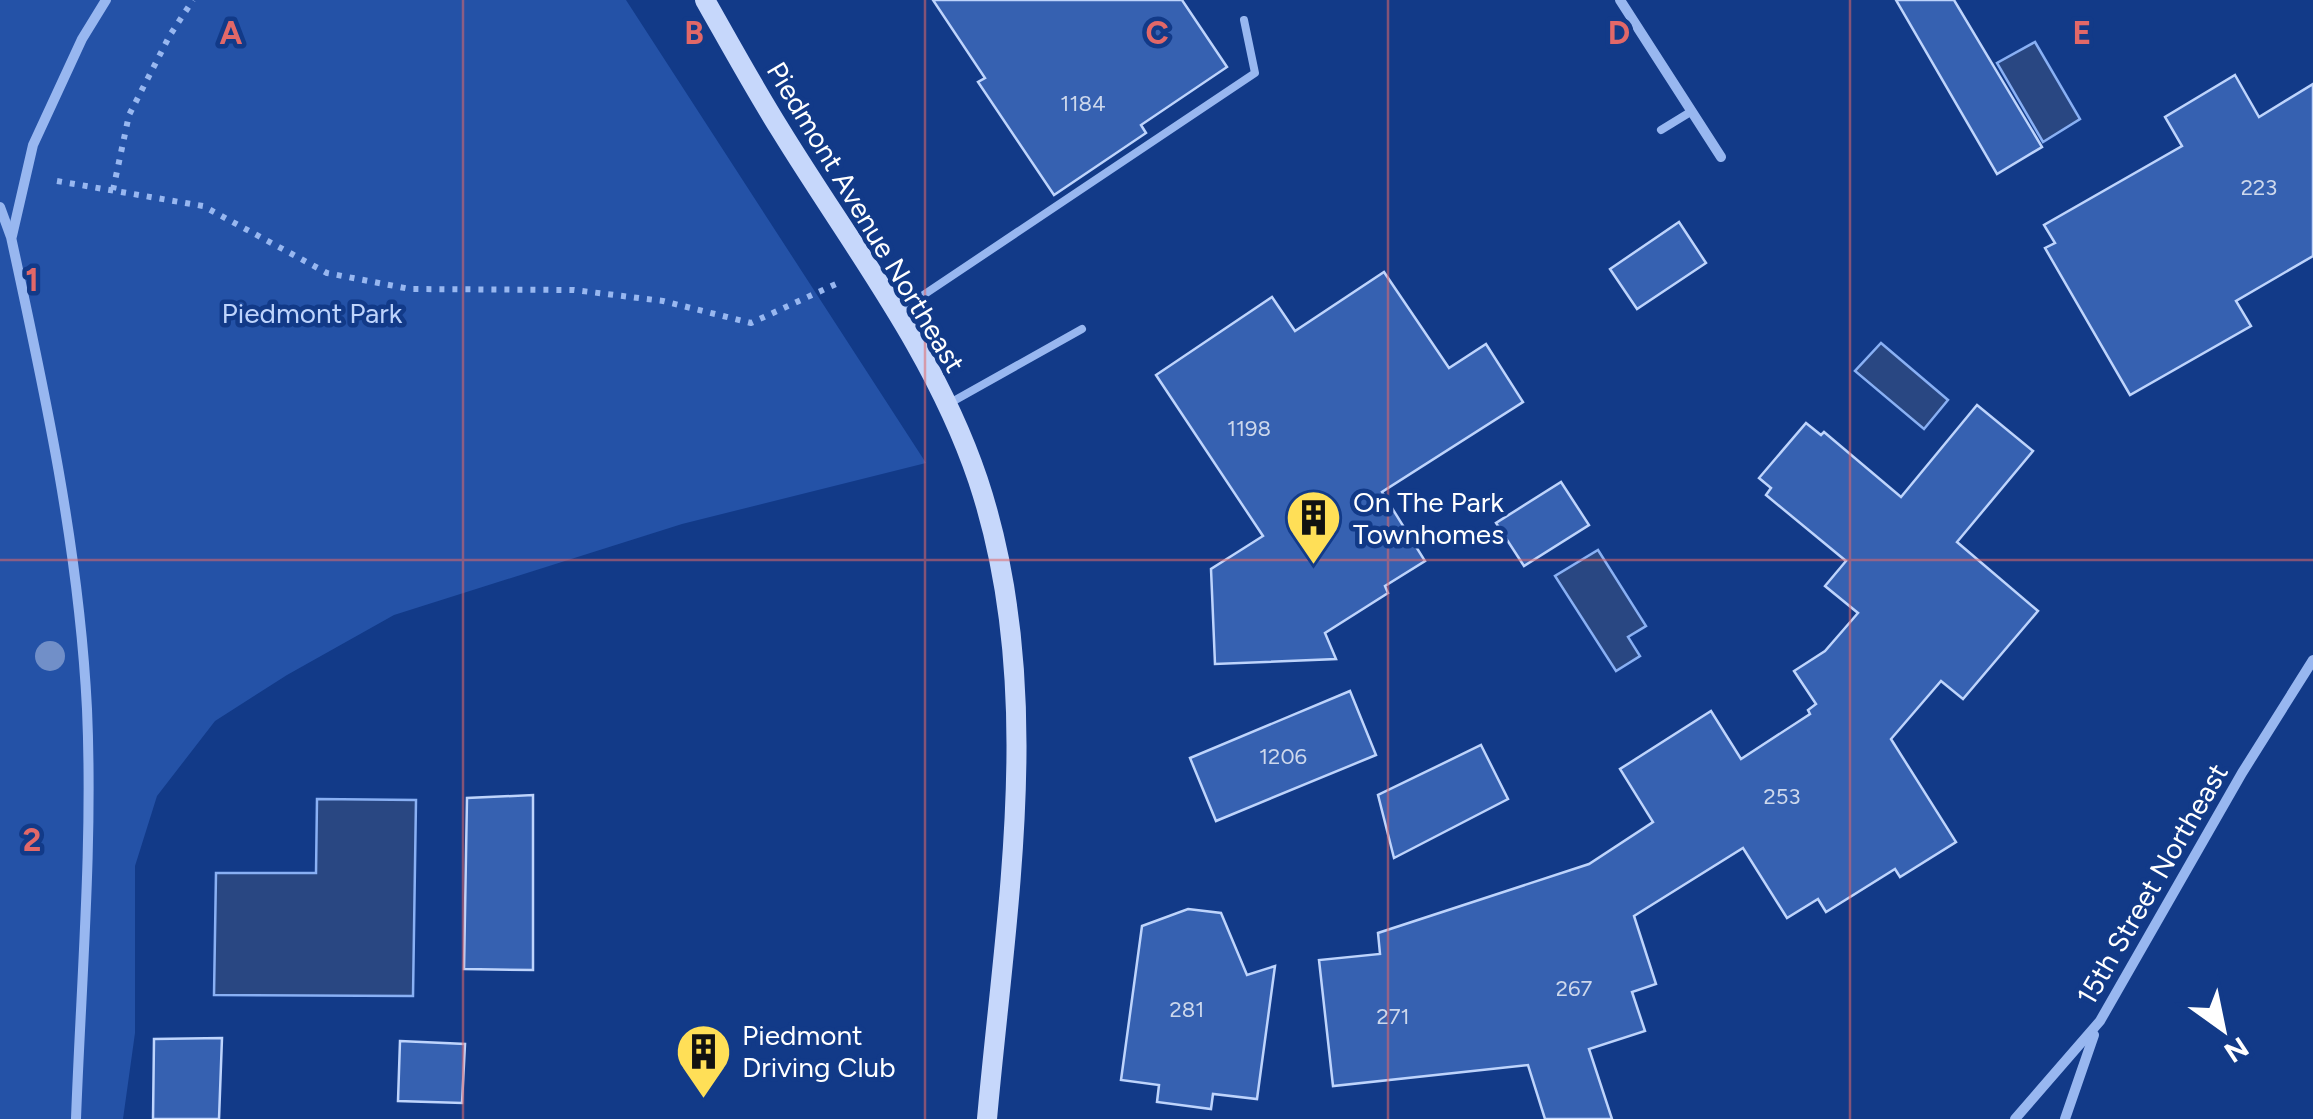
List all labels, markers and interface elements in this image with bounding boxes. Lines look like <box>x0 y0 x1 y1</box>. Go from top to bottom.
text: A <box>220 14 243 52</box>
text: B <box>684 14 704 52</box>
text: C <box>1145 14 1169 52</box>
text: D <box>1608 14 1630 52</box>
text: E <box>2073 14 2091 52</box>
street label: Piedmont Avenue Northeast <box>760 56 972 378</box>
house number: 1184 <box>1060 90 1106 117</box>
house number: 223 <box>2241 174 2277 201</box>
text: 1 <box>25 261 39 299</box>
park label: Piedmont Park <box>222 296 403 330</box>
house number: 1198 <box>1227 415 1271 442</box>
place label: On The Park Townhomes <box>1353 485 1504 551</box>
building icon: On The Park Townhomes <box>1284 488 1344 567</box>
house number: 1206 <box>1259 743 1307 770</box>
street label: 15th Street Northeast <box>2069 757 2235 1011</box>
house number: 253 <box>1764 783 1800 810</box>
text: 2 <box>23 821 41 859</box>
house number: 267 <box>1556 975 1592 1002</box>
north arrow <box>2173 979 2273 1079</box>
house number: 281 <box>1170 996 1204 1023</box>
house number: 271 <box>1376 1003 1410 1030</box>
place label: Piedmont Driving Club <box>742 1018 896 1084</box>
building icon: Piedmont Driving Club <box>673 1021 733 1100</box>
text: N <box>2218 1030 2255 1070</box>

